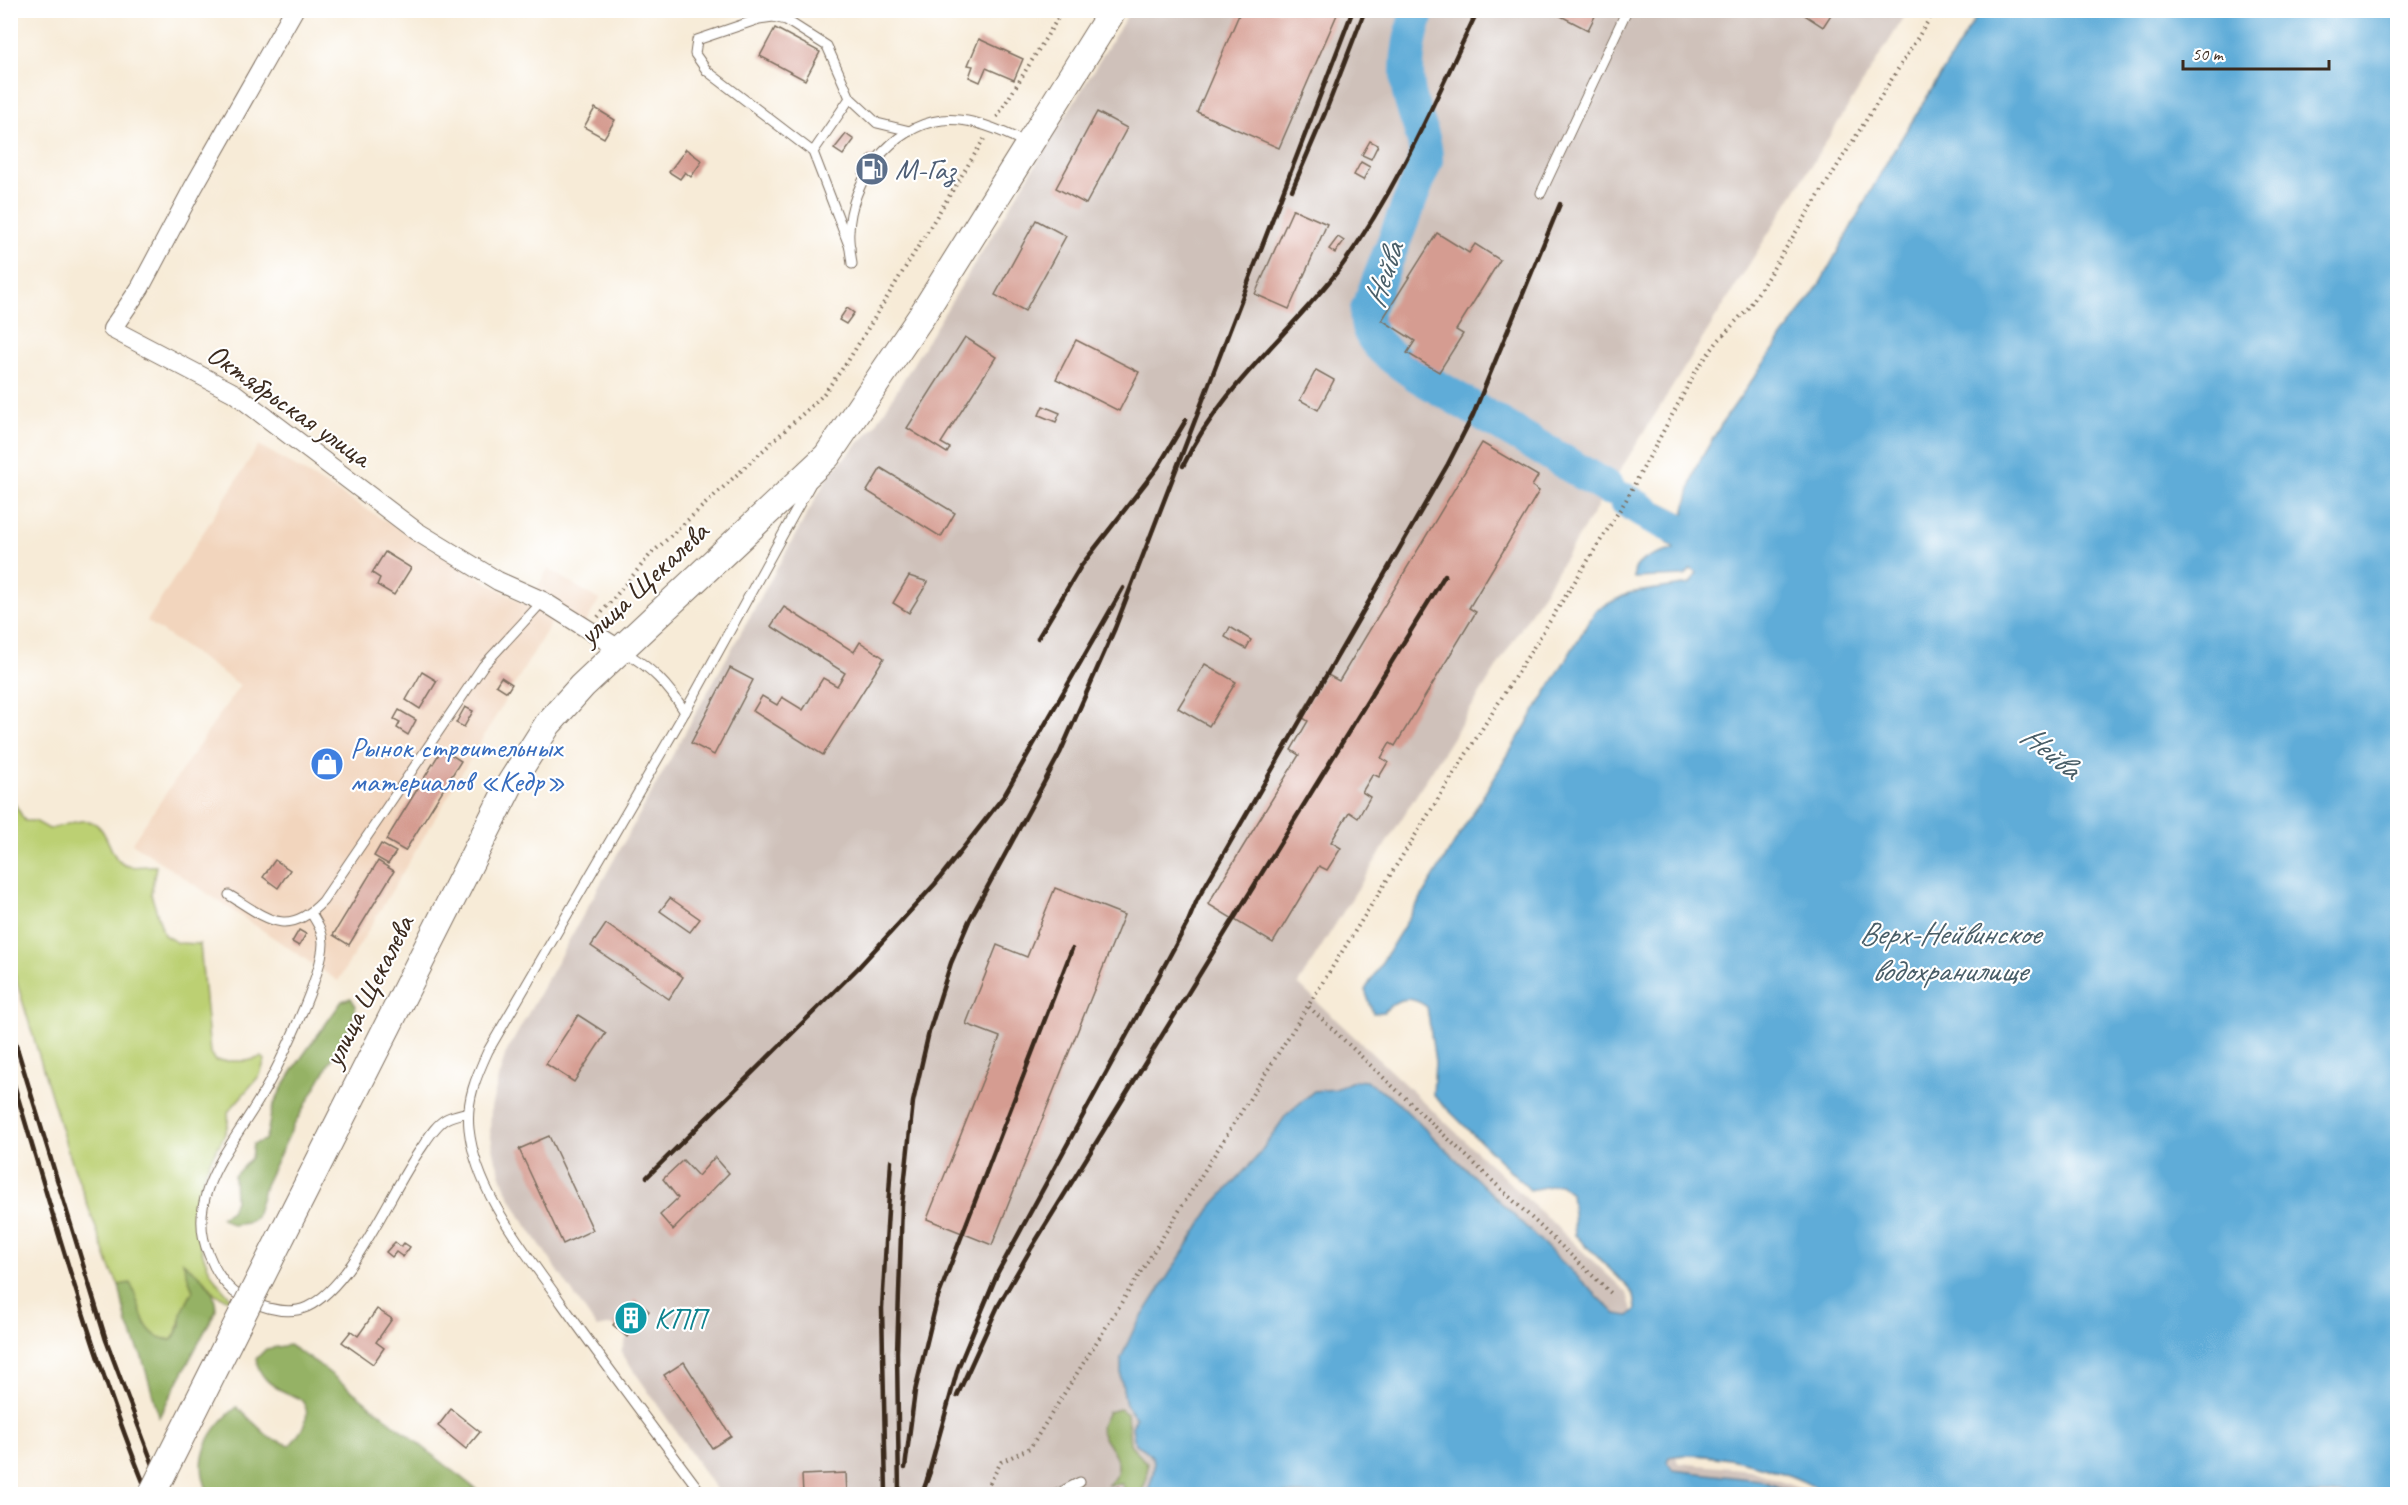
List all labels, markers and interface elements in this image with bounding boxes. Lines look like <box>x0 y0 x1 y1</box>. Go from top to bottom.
scale bar <box>2183 33 2328 71</box>
text: 50 m <box>2192 43 2225 65</box>
place label: М-Газ <box>895 150 958 188</box>
fuel station icon: М-Газ <box>854 151 890 187</box>
water label: Нейва <box>1353 235 1414 313</box>
street label: Октябрьская улица <box>200 334 381 477</box>
street label: улица Щекалева <box>568 512 718 655</box>
water label: Нейва <box>2012 715 2091 790</box>
place label: Рынок строительных материалов «Кедр» <box>350 728 565 800</box>
shop icon: Рынок строительных материалов «Кедр» <box>309 746 345 782</box>
street label: улица Щекалева <box>313 907 423 1075</box>
water label: Верх-Нейвинское водохранилище <box>1859 913 2044 991</box>
place label: КПП <box>654 1299 710 1337</box>
building icon: КПП <box>613 1300 649 1336</box>

